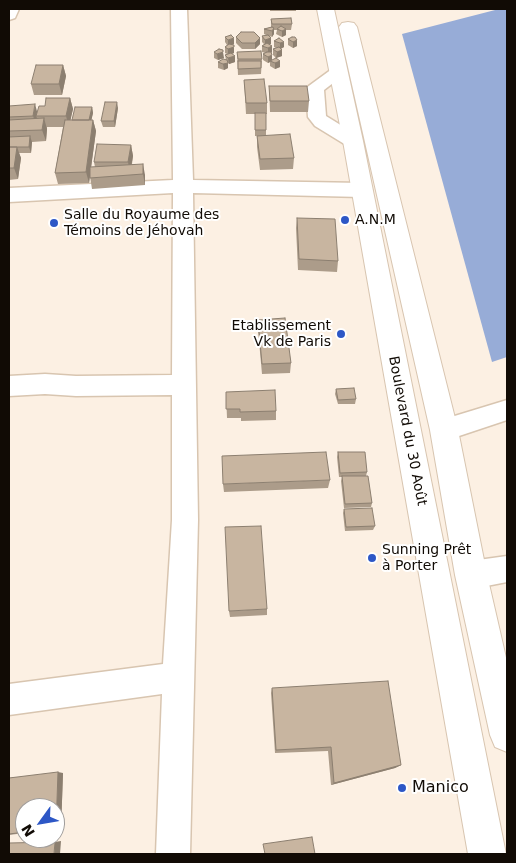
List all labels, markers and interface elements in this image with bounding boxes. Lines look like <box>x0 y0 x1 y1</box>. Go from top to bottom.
place label: Salle du Royaume des Témoins de Jéhovah <box>64 207 219 240</box>
place label: A.N.M <box>355 212 396 228</box>
marker: A.N.M <box>339 214 351 226</box>
marker: Salle du Royaume des Témoins de Jéhovah <box>48 217 60 229</box>
place label: Etablissement Vk de Paris <box>232 318 331 351</box>
marker: Etablissement Vk de Paris <box>335 328 347 340</box>
street label: Boulevard du 30 Août <box>384 355 430 507</box>
place label: Sunning Prêt à Porter <box>382 542 471 574</box>
marker: Sunning Prêt à Porter <box>366 552 378 564</box>
place label: Manico <box>412 778 469 798</box>
marker: Manico <box>396 782 408 794</box>
north arrow <box>15 798 65 848</box>
text: N <box>18 821 38 840</box>

